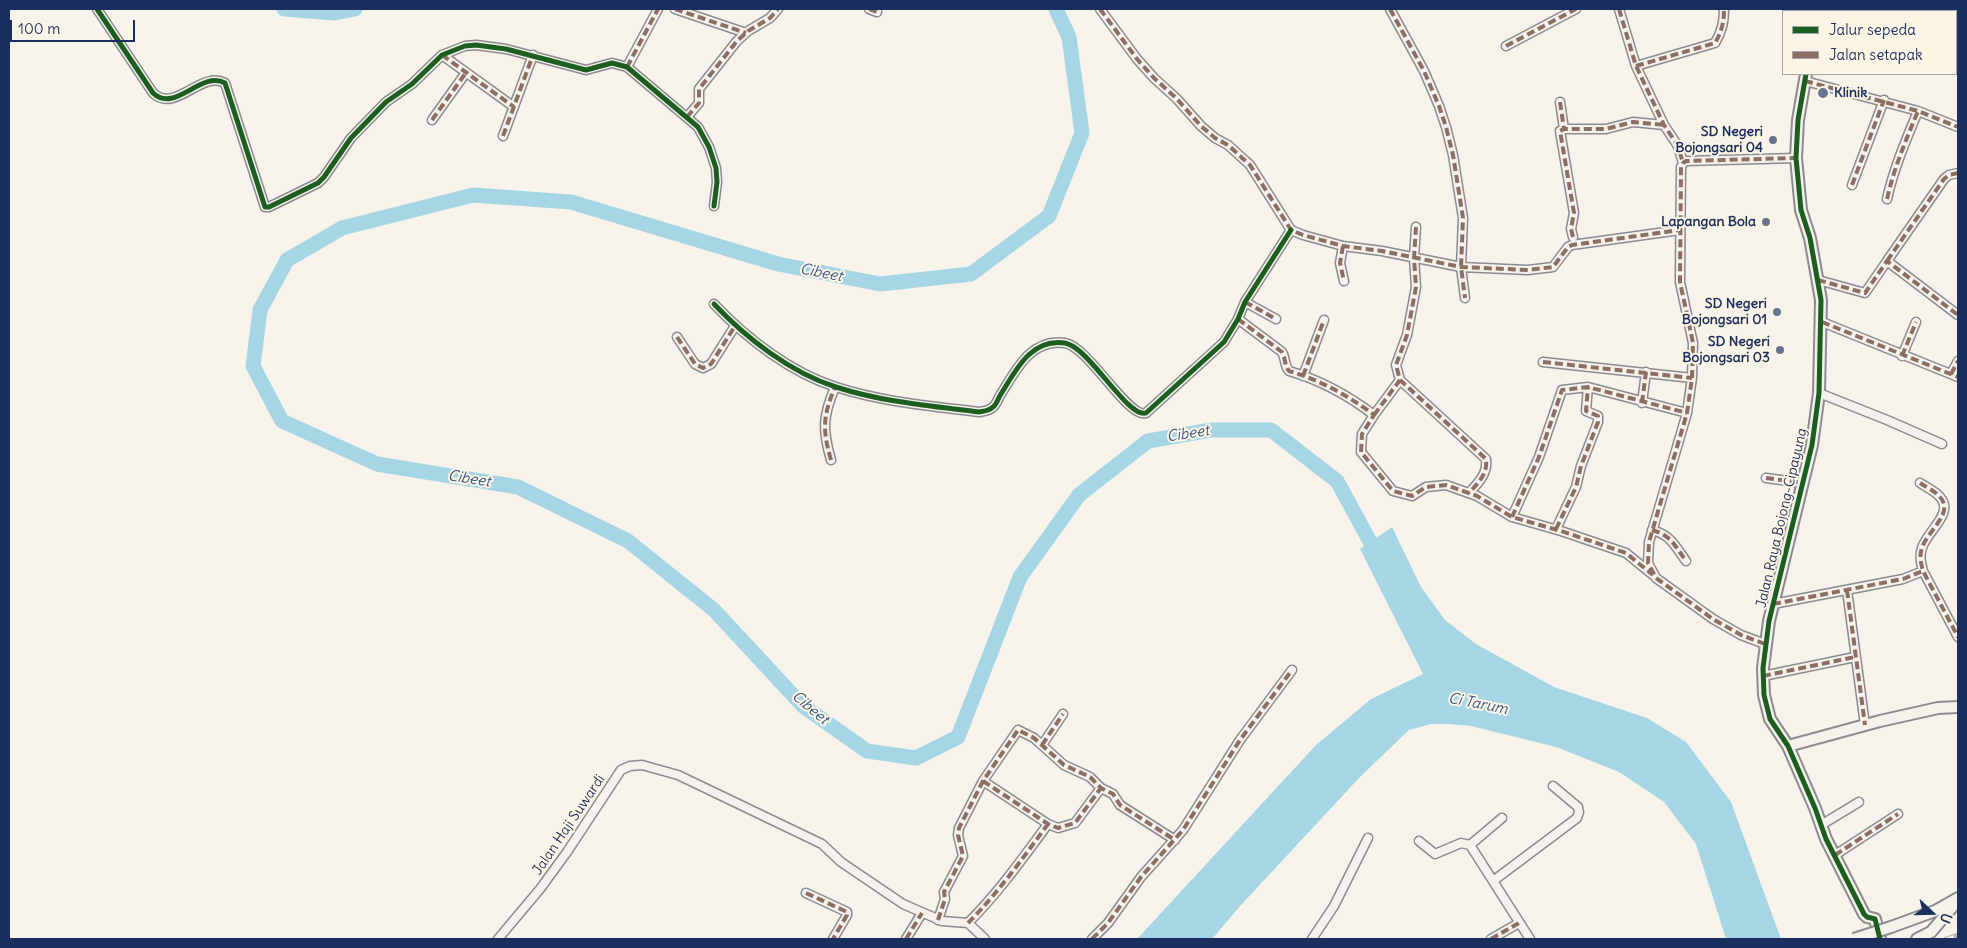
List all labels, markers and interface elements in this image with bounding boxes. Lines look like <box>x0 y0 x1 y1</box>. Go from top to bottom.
scale bar <box>12 10 138 42</box>
legend <box>1782 10 1957 75</box>
text: 100 m <box>18 19 60 38</box>
text: Jalur sepeda <box>1829 20 1916 39</box>
text: Jalan setapak <box>1829 45 1923 64</box>
place label: Klinik <box>1834 85 1867 101</box>
marker: Klinik <box>1816 86 1830 100</box>
place label: SD Negeri Bojongsari 04 <box>1675 124 1763 156</box>
marker: SD Negeri Bojongsari 04 <box>1767 134 1779 146</box>
place label: Lapangan Bola <box>1661 214 1756 230</box>
marker: Lapangan Bola <box>1760 216 1772 228</box>
water label: Cibeet <box>798 260 844 286</box>
place label: SD Negeri Bojongsari 01 <box>1682 296 1767 328</box>
marker: SD Negeri Bojongsari 01 <box>1771 306 1783 318</box>
place label: SD Negeri Bojongsari 03 <box>1682 334 1770 367</box>
marker: SD Negeri Bojongsari 03 <box>1774 344 1786 356</box>
water label: Cibeet <box>1165 422 1211 446</box>
street label: Jalan Raya Bojong-Cipayung <box>1753 427 1811 609</box>
water label: Cibeet <box>446 467 492 491</box>
water label: Cibeet <box>788 687 832 729</box>
water label: Ci Tarum <box>1447 689 1509 719</box>
street label: Jalan Haji Suwardi <box>529 772 609 878</box>
north arrow <box>1907 888 1957 938</box>
text: U <box>1936 911 1956 926</box>

